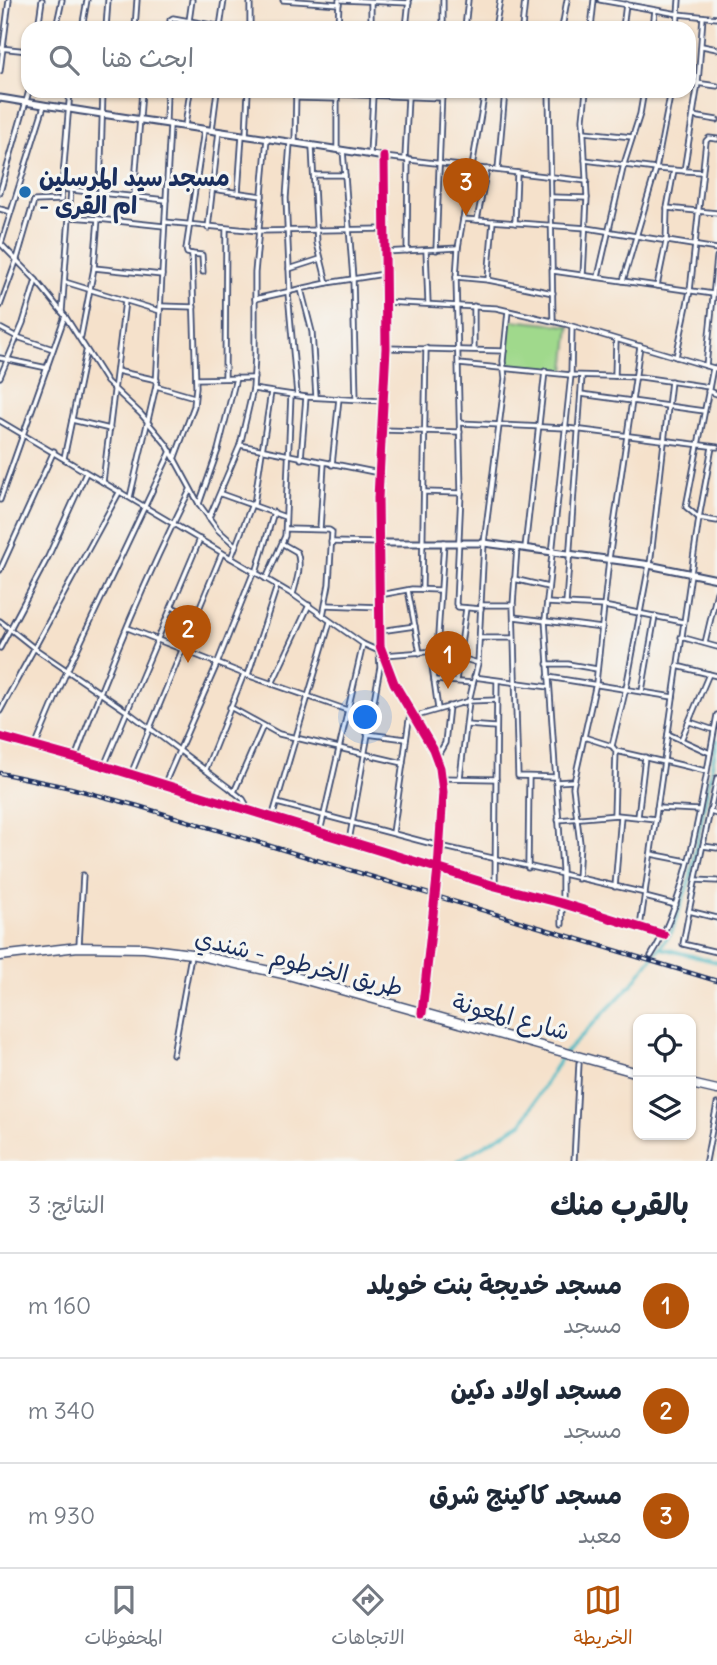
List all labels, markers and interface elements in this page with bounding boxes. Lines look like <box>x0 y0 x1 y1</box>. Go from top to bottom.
search box <box>21 21 696 98</box>
icon: search <box>45 41 83 79</box>
text: ابحث هنا <box>101 41 194 74</box>
pin: 3 <box>443 158 489 216</box>
place label: مسجد سيد المرسلين - ام القرى <box>39 162 230 224</box>
marker: مسجد سيد المرسلين - ام القرى <box>17 184 33 200</box>
pin: 2 <box>165 605 211 663</box>
pin: 1 <box>425 631 471 689</box>
your location <box>348 700 382 734</box>
street label: طريق الخرطوم - شندي <box>191 922 406 1007</box>
street label: شارع المعونة <box>449 986 573 1049</box>
map controls <box>633 1014 696 1140</box>
button: locate <box>633 1014 696 1077</box>
button: layers <box>633 1077 696 1140</box>
text: بالقرب منك <box>550 1185 689 1223</box>
text: النتائج: 3 <box>28 1190 105 1219</box>
text: مسجد خديجة بنت خويلد <box>366 1268 622 1301</box>
text: 160 m <box>28 1291 91 1320</box>
text: 1 <box>661 1291 671 1320</box>
text: مسجد <box>563 1310 622 1339</box>
text: مسجد اولاد دكين <box>450 1373 622 1406</box>
text: 340 m <box>28 1396 95 1425</box>
text: 2 <box>660 1396 672 1425</box>
text: مسجد <box>563 1415 622 1444</box>
text: مسجد كاكينج شرق <box>429 1478 622 1511</box>
text: 930 m <box>28 1501 95 1530</box>
text: 3 <box>659 1501 673 1530</box>
text: معبد <box>578 1520 622 1549</box>
tab: المحفوظات <box>84 1581 163 1654</box>
tab: الاتجاهات <box>331 1581 405 1654</box>
tab: الخريطة <box>573 1581 633 1654</box>

